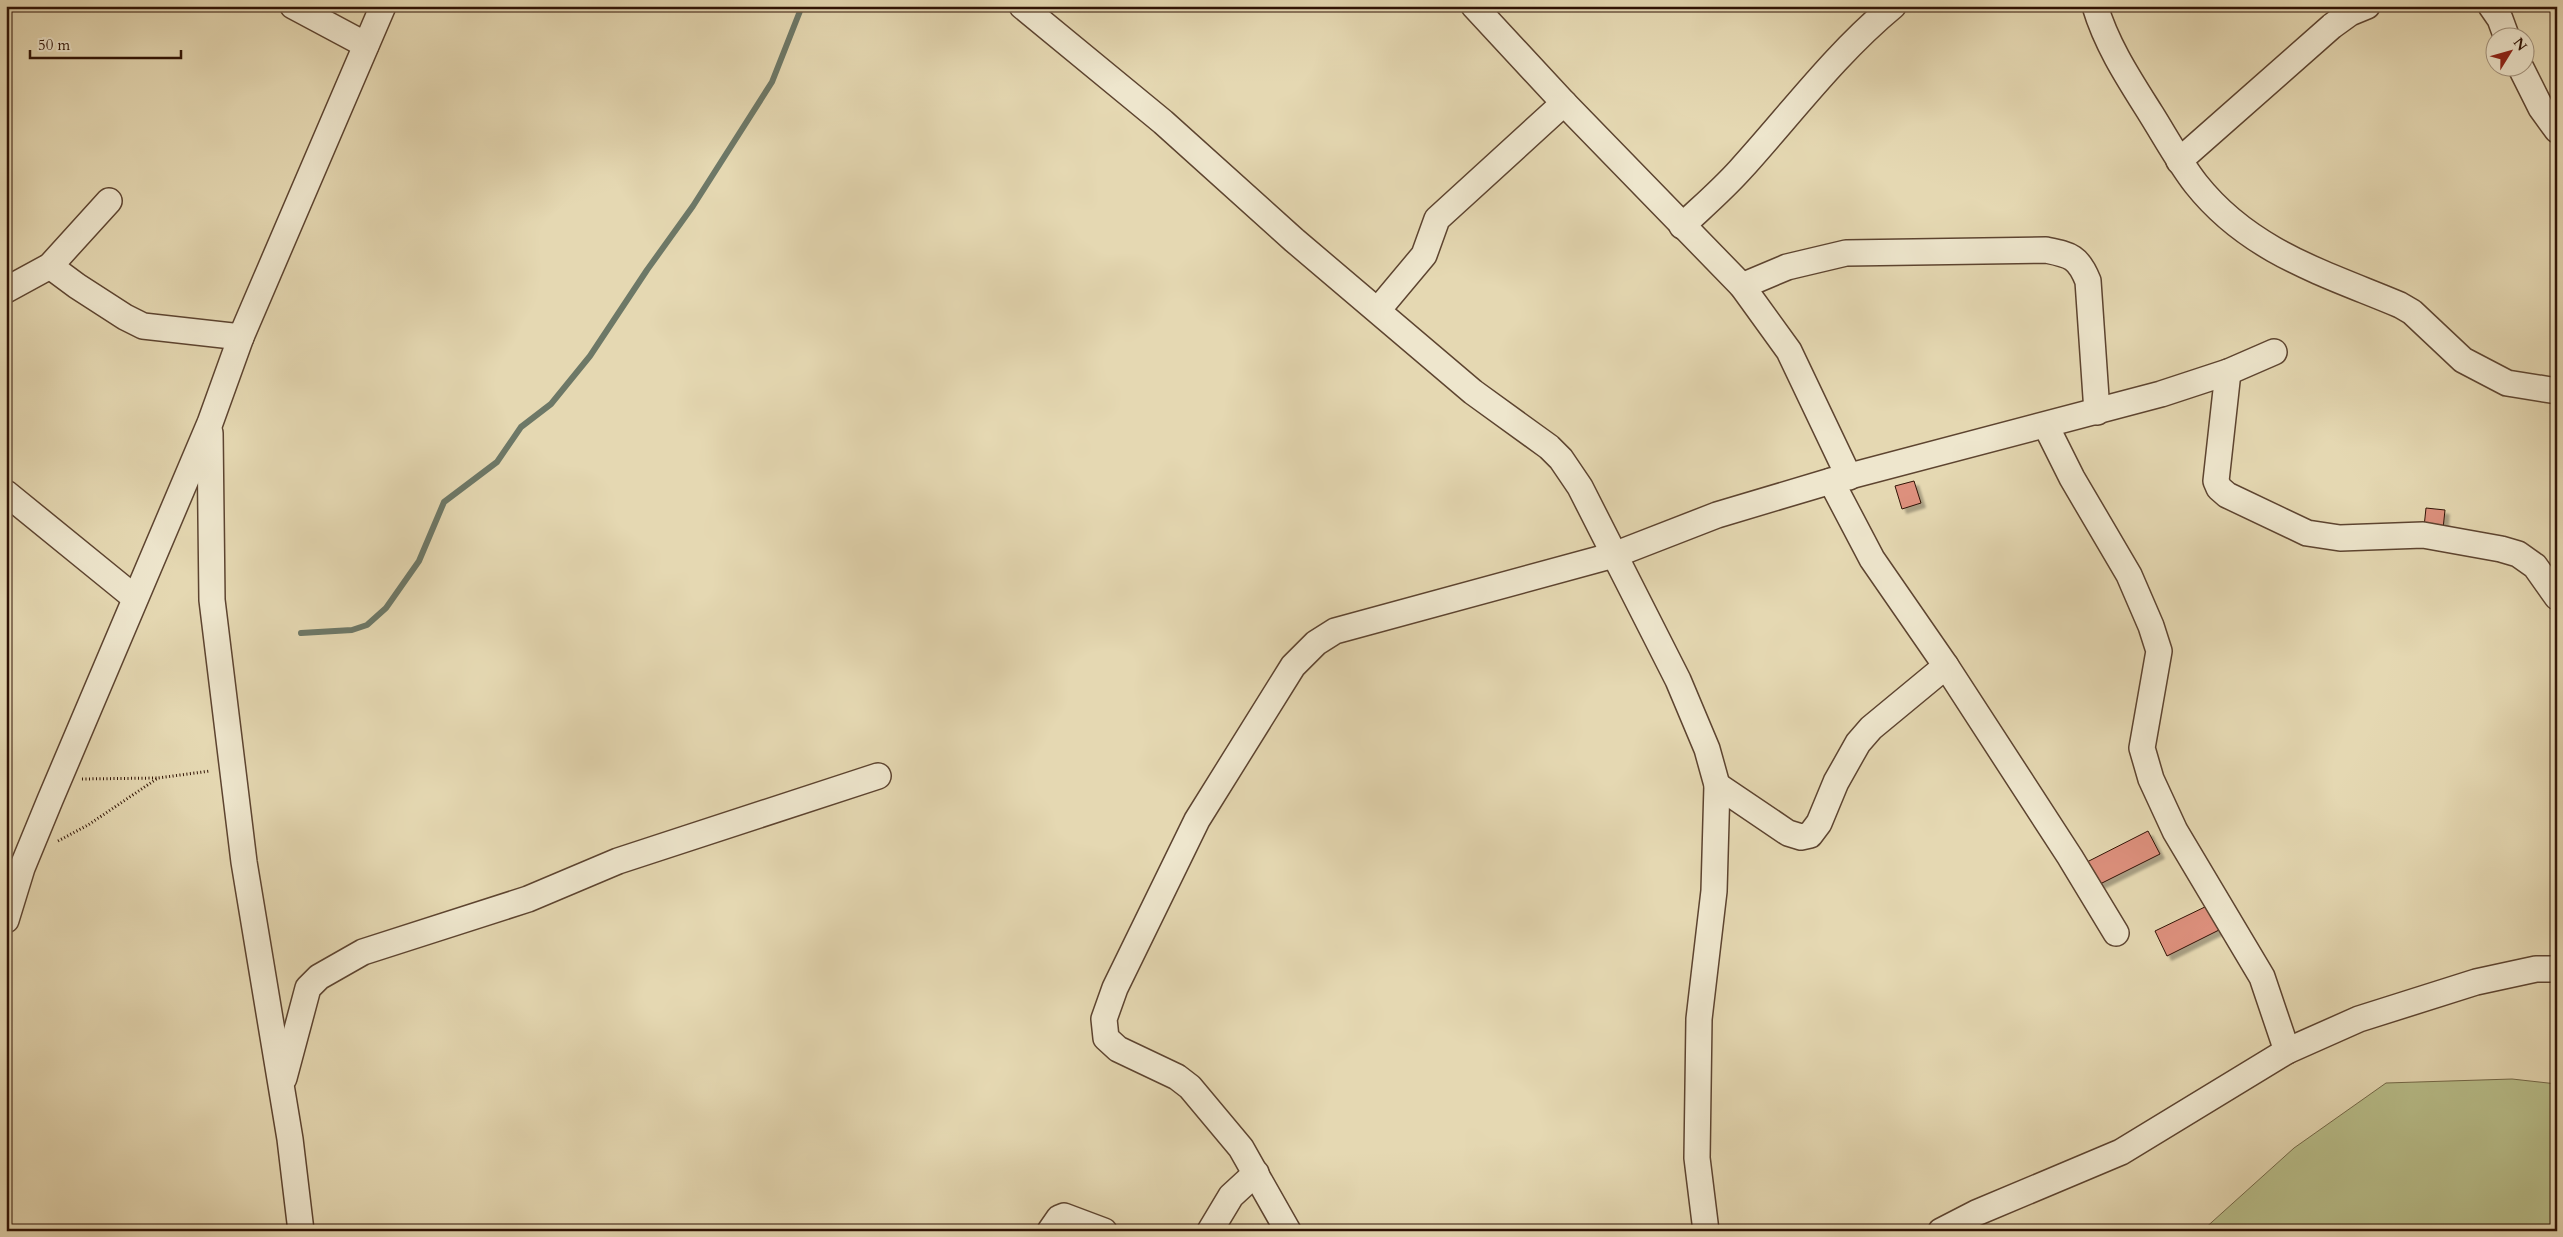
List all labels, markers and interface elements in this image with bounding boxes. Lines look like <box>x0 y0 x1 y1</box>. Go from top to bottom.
scale bar <box>30 28 181 60</box>
north arrow <box>2486 28 2536 78</box>
text: N <box>2509 34 2531 55</box>
text: 50 m <box>38 35 70 55</box>

